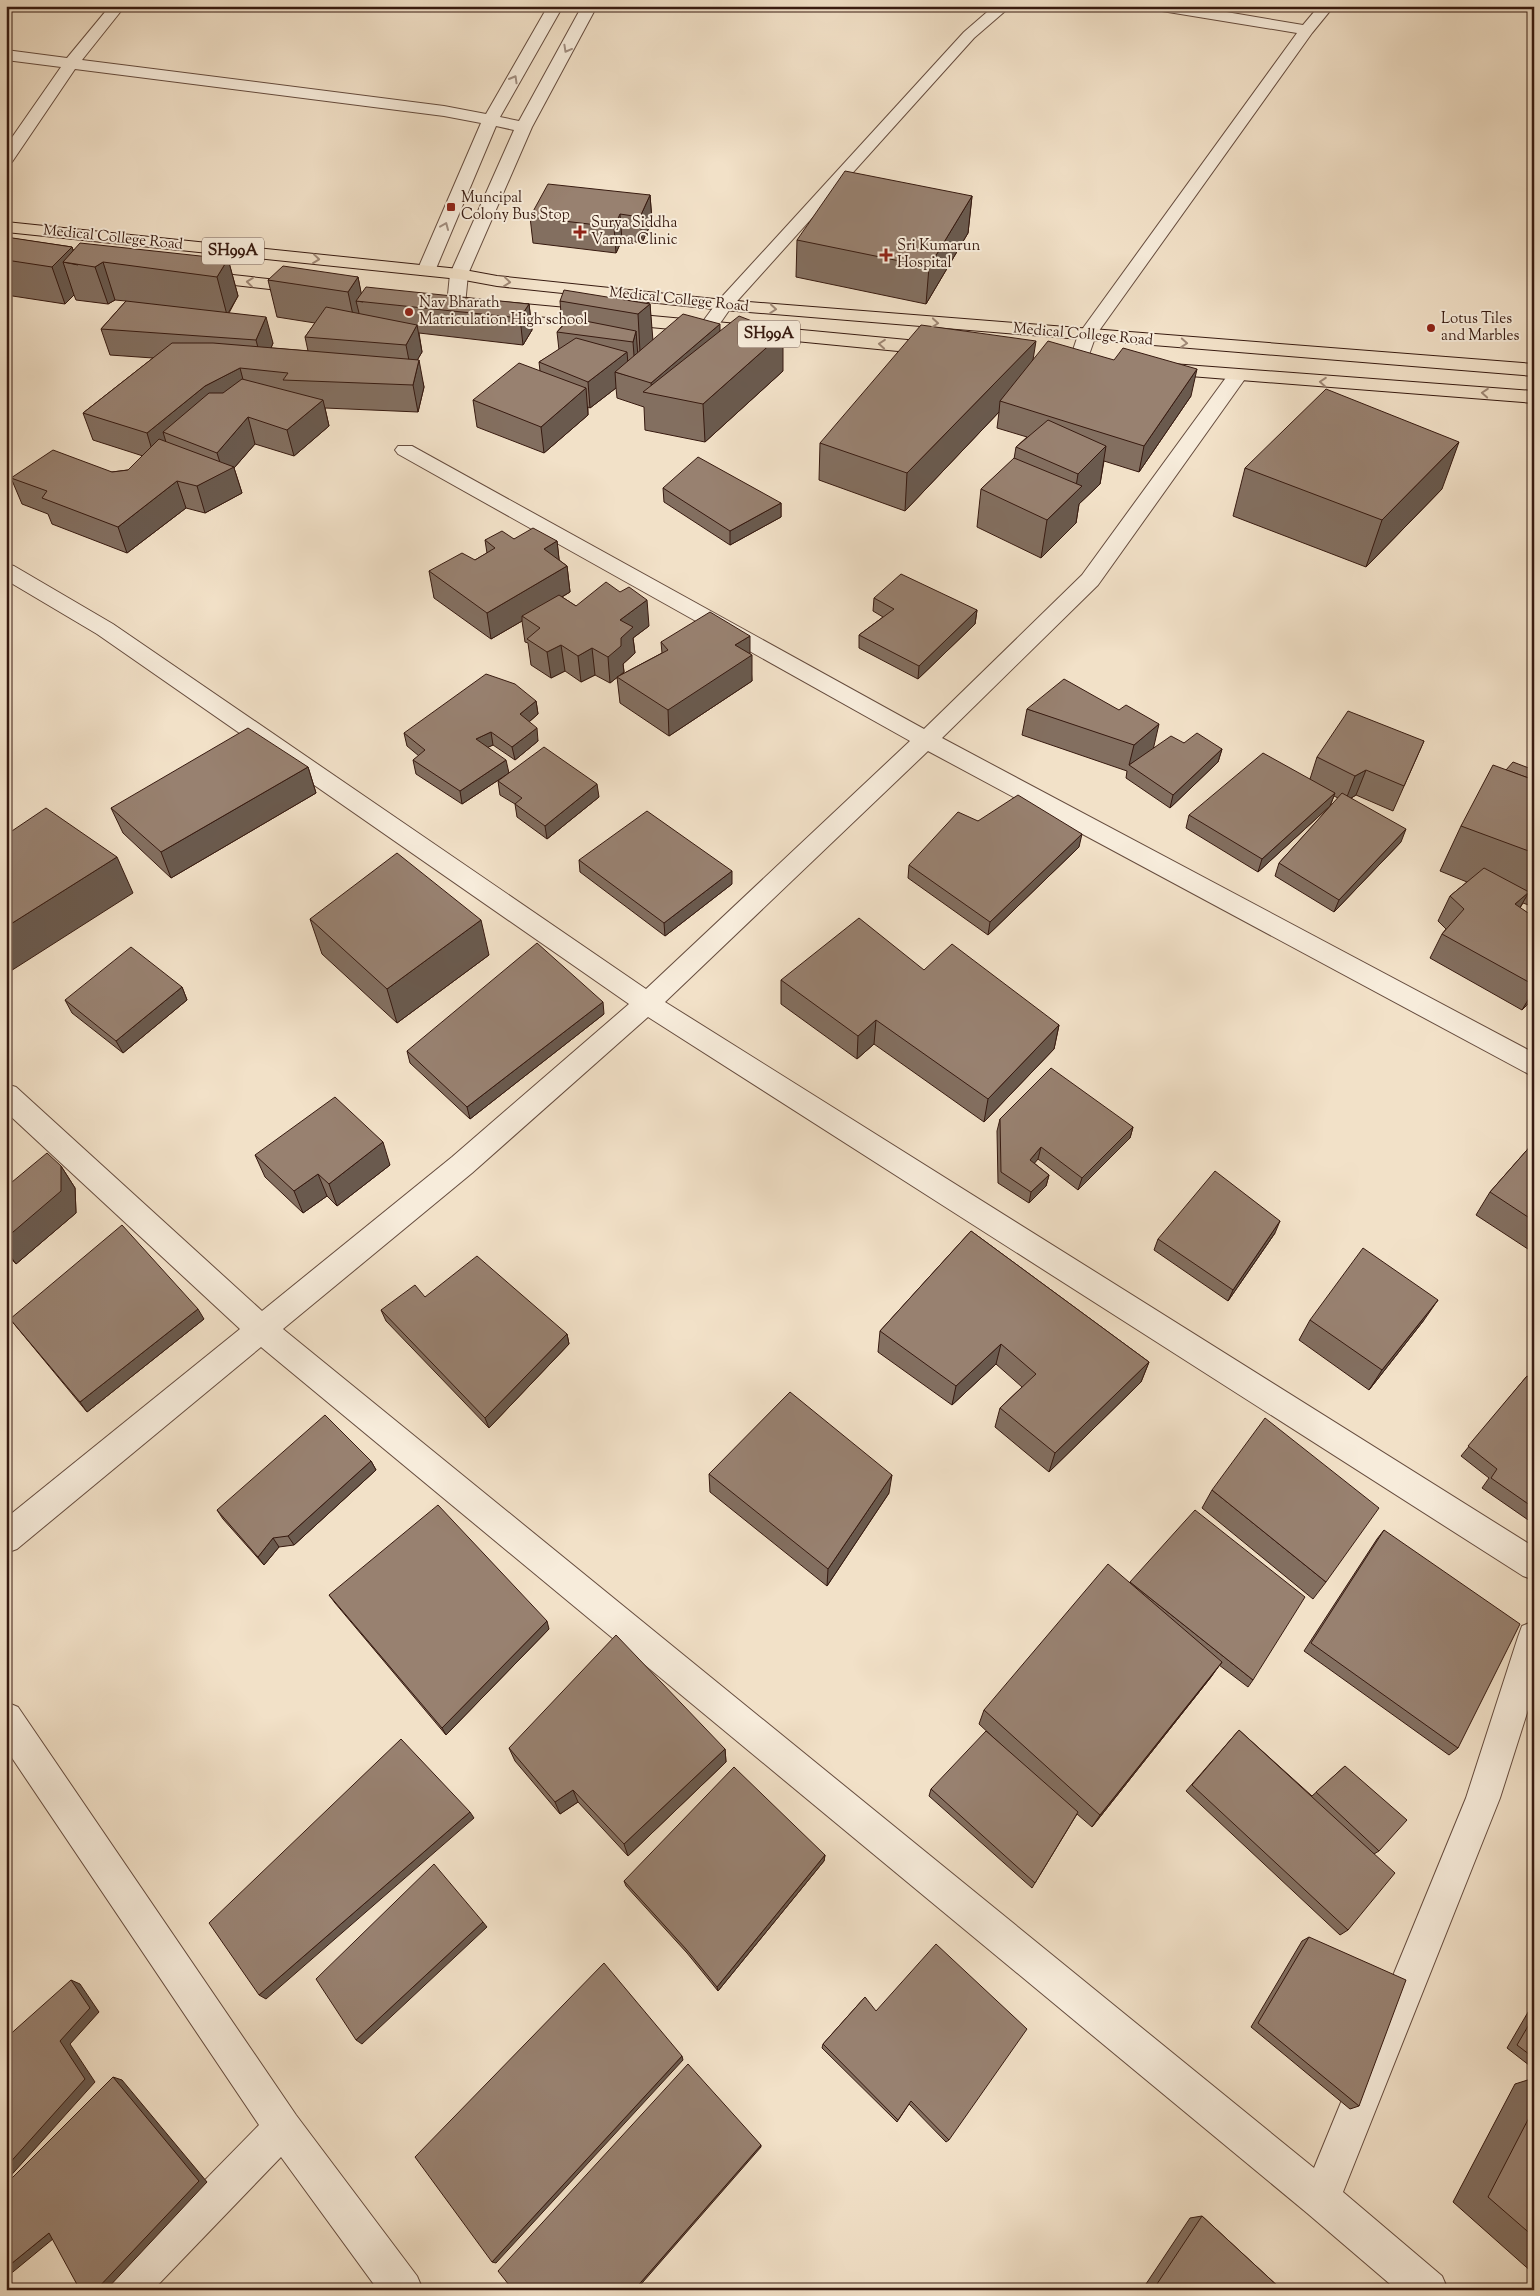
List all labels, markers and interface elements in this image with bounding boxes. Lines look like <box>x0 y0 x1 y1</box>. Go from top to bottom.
one-way arrow <box>563 44 573 53</box>
one-way arrow <box>508 75 518 84</box>
place label: Muncipal Colony Bus Stop <box>461 188 570 226</box>
marker: Muncipal Colony Bus Stop <box>445 201 457 213</box>
place label: Surya Siddha Varma Clinic <box>591 213 678 251</box>
street label: Medical College Road <box>42 220 184 256</box>
one-way arrow <box>438 222 449 231</box>
marker: Surya Siddha Varma Clinic <box>573 225 587 239</box>
place label: Sri Kumarun Hospital <box>897 236 980 274</box>
road number: SH99A <box>202 238 264 264</box>
marker: Sri Kumarun Hospital <box>879 248 893 262</box>
one-way arrow <box>312 253 320 264</box>
one-way arrow <box>503 276 511 287</box>
one-way arrow <box>246 277 254 288</box>
street label: Medical College Road <box>608 282 750 318</box>
place label: Nav Bharath Matriculation High school <box>419 293 588 331</box>
one-way arrow <box>769 303 777 314</box>
marker: Nav Bharath Matriculation High school <box>403 306 415 318</box>
place label: Lotus Tiles and Marbles <box>1441 309 1519 347</box>
one-way arrow <box>931 317 939 328</box>
street label: Medical College Road <box>1012 318 1154 352</box>
road number: SH99A <box>738 320 800 348</box>
marker: Lotus Tiles and Marbles <box>1425 322 1437 334</box>
one-way arrow <box>1180 337 1188 348</box>
one-way arrow <box>878 339 886 350</box>
one-way arrow <box>1319 377 1327 388</box>
one-way arrow <box>1481 388 1489 399</box>

